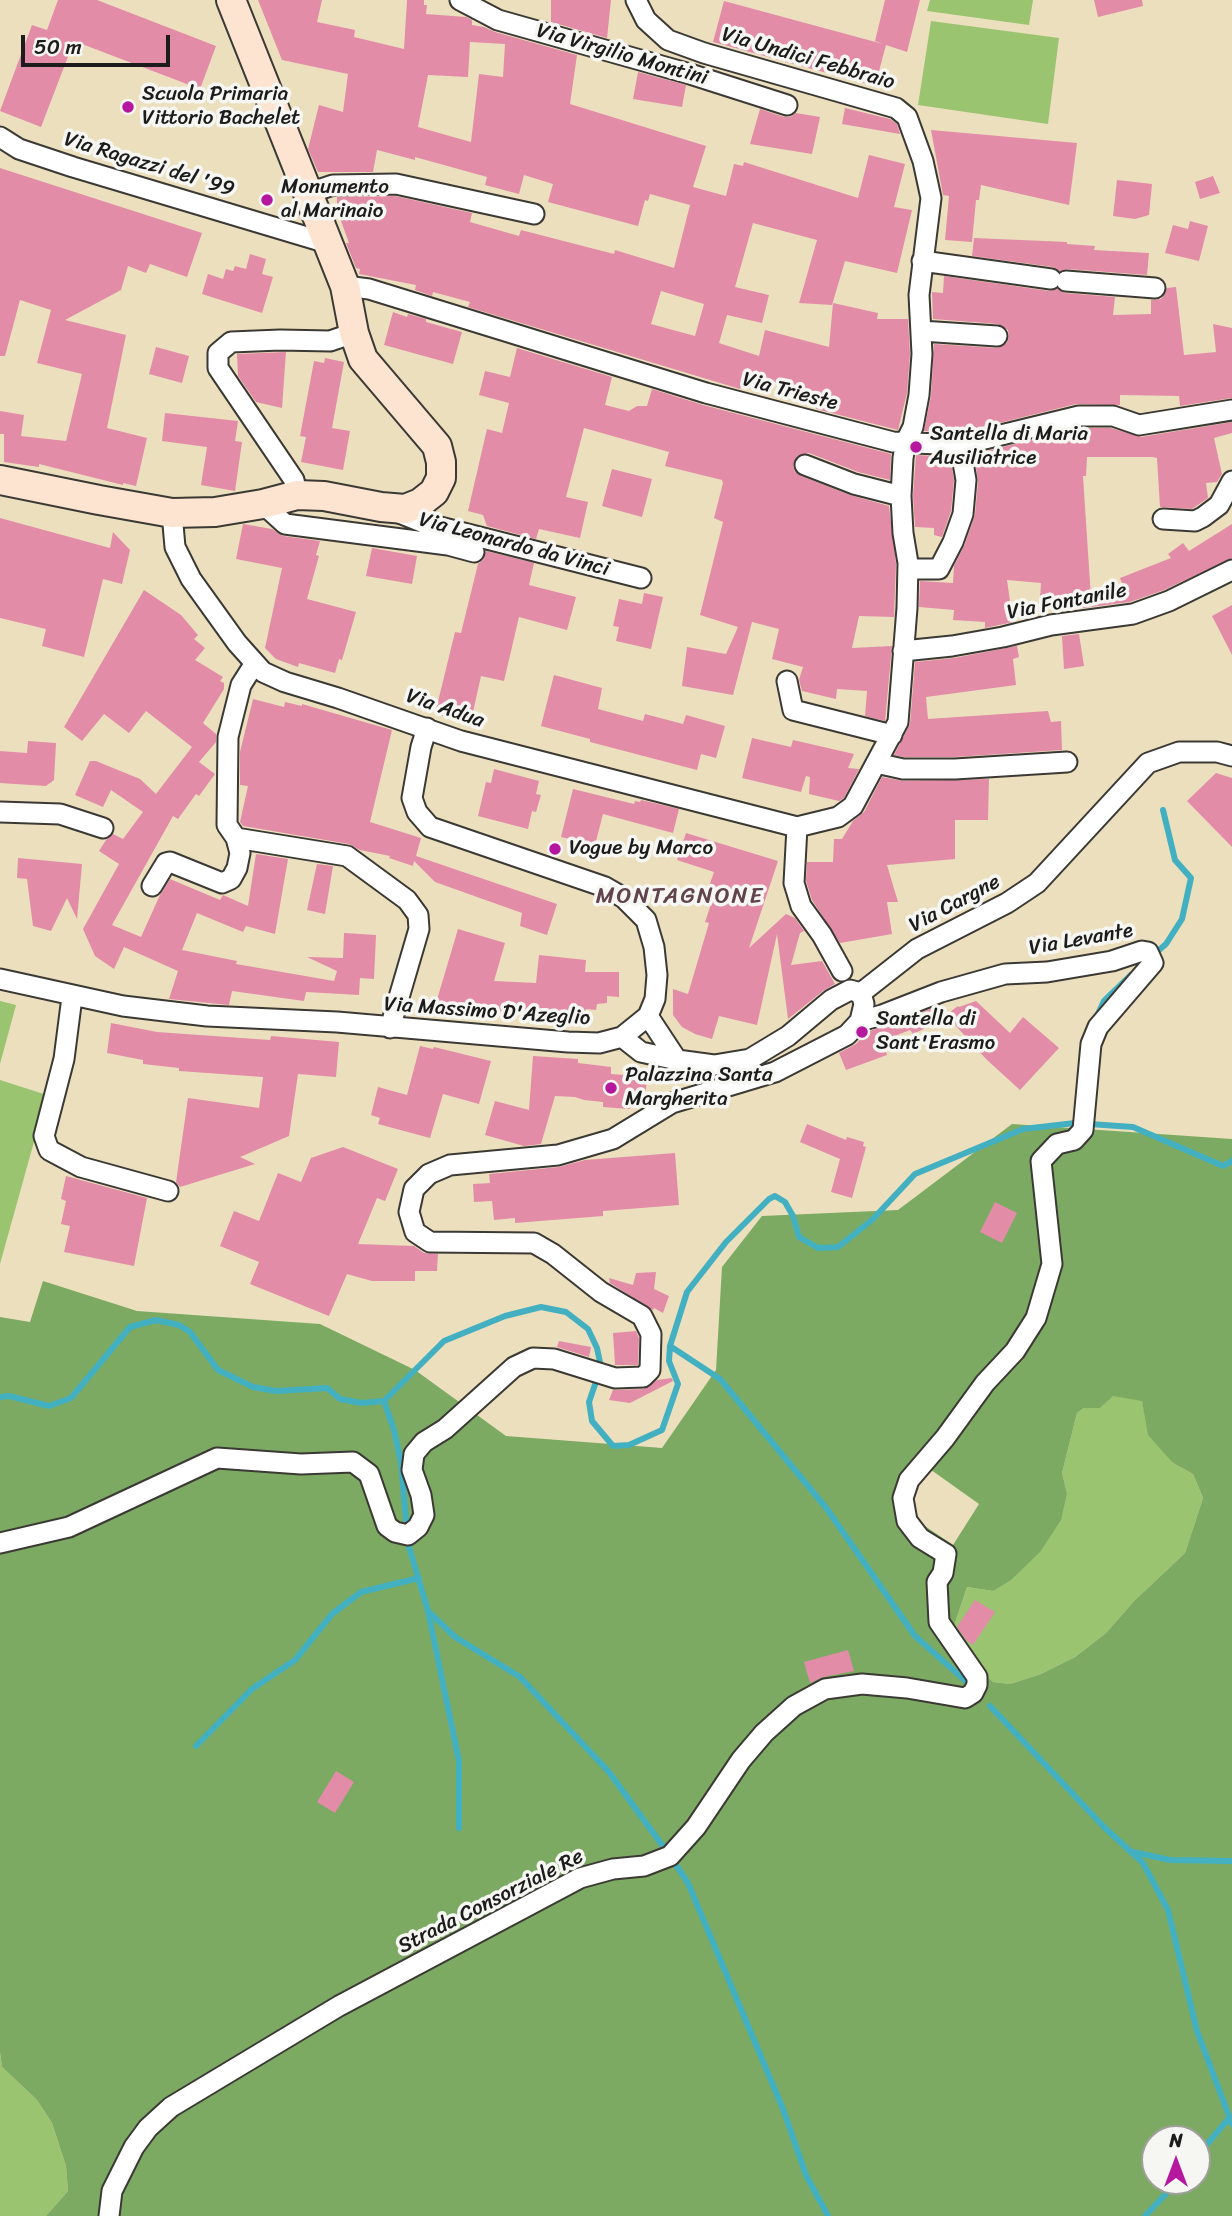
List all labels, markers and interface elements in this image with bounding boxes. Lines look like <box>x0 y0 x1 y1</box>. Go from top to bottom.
street label: Via Virgilio Montini <box>534 19 710 91</box>
scale bar <box>24 21 173 65</box>
street label: Via Undici Febbraio <box>719 22 897 96</box>
text: 50 m <box>34 28 82 66</box>
place label: Scuola Primaria Vittorio Bachelet <box>142 82 300 132</box>
marker: Scuola Primaria Vittorio Bachelet <box>120 99 136 115</box>
street label: Via Ragazzi del '99 <box>61 127 237 203</box>
place label: Monumento al Marinaio <box>281 175 389 225</box>
marker: Monumento al Marinaio <box>259 192 275 208</box>
street label: Via Trieste <box>740 367 840 417</box>
place label: Santella di Maria Ausiliatrice <box>930 422 1088 472</box>
marker: Santella di Maria Ausiliatrice <box>908 439 924 455</box>
street label: Via Leonardo da Vinci <box>416 507 612 583</box>
street label: Via Fontanile <box>1005 578 1129 626</box>
street label: Via Adua <box>403 684 487 734</box>
place label: Vogue by Marco <box>569 836 713 862</box>
marker: Vogue by Marco <box>547 841 563 857</box>
street label: Via Cargne <box>905 870 1005 938</box>
district label: MONTAGNONE <box>597 883 763 911</box>
street label: Via Levante <box>1027 918 1135 962</box>
street label: Via Massimo D'Azeglio <box>383 992 591 1032</box>
place label: Santella di Sant'Erasmo <box>876 1007 995 1057</box>
marker: Santella di Sant'Erasmo <box>854 1024 870 1040</box>
place label: Palazzina Santa Margherita <box>625 1063 773 1113</box>
marker: Palazzina Santa Margherita <box>603 1080 619 1096</box>
street label: Strada Consorziale Re <box>394 1844 588 1960</box>
text: N <box>1169 2124 1183 2157</box>
north arrow <box>1141 2125 1211 2195</box>

